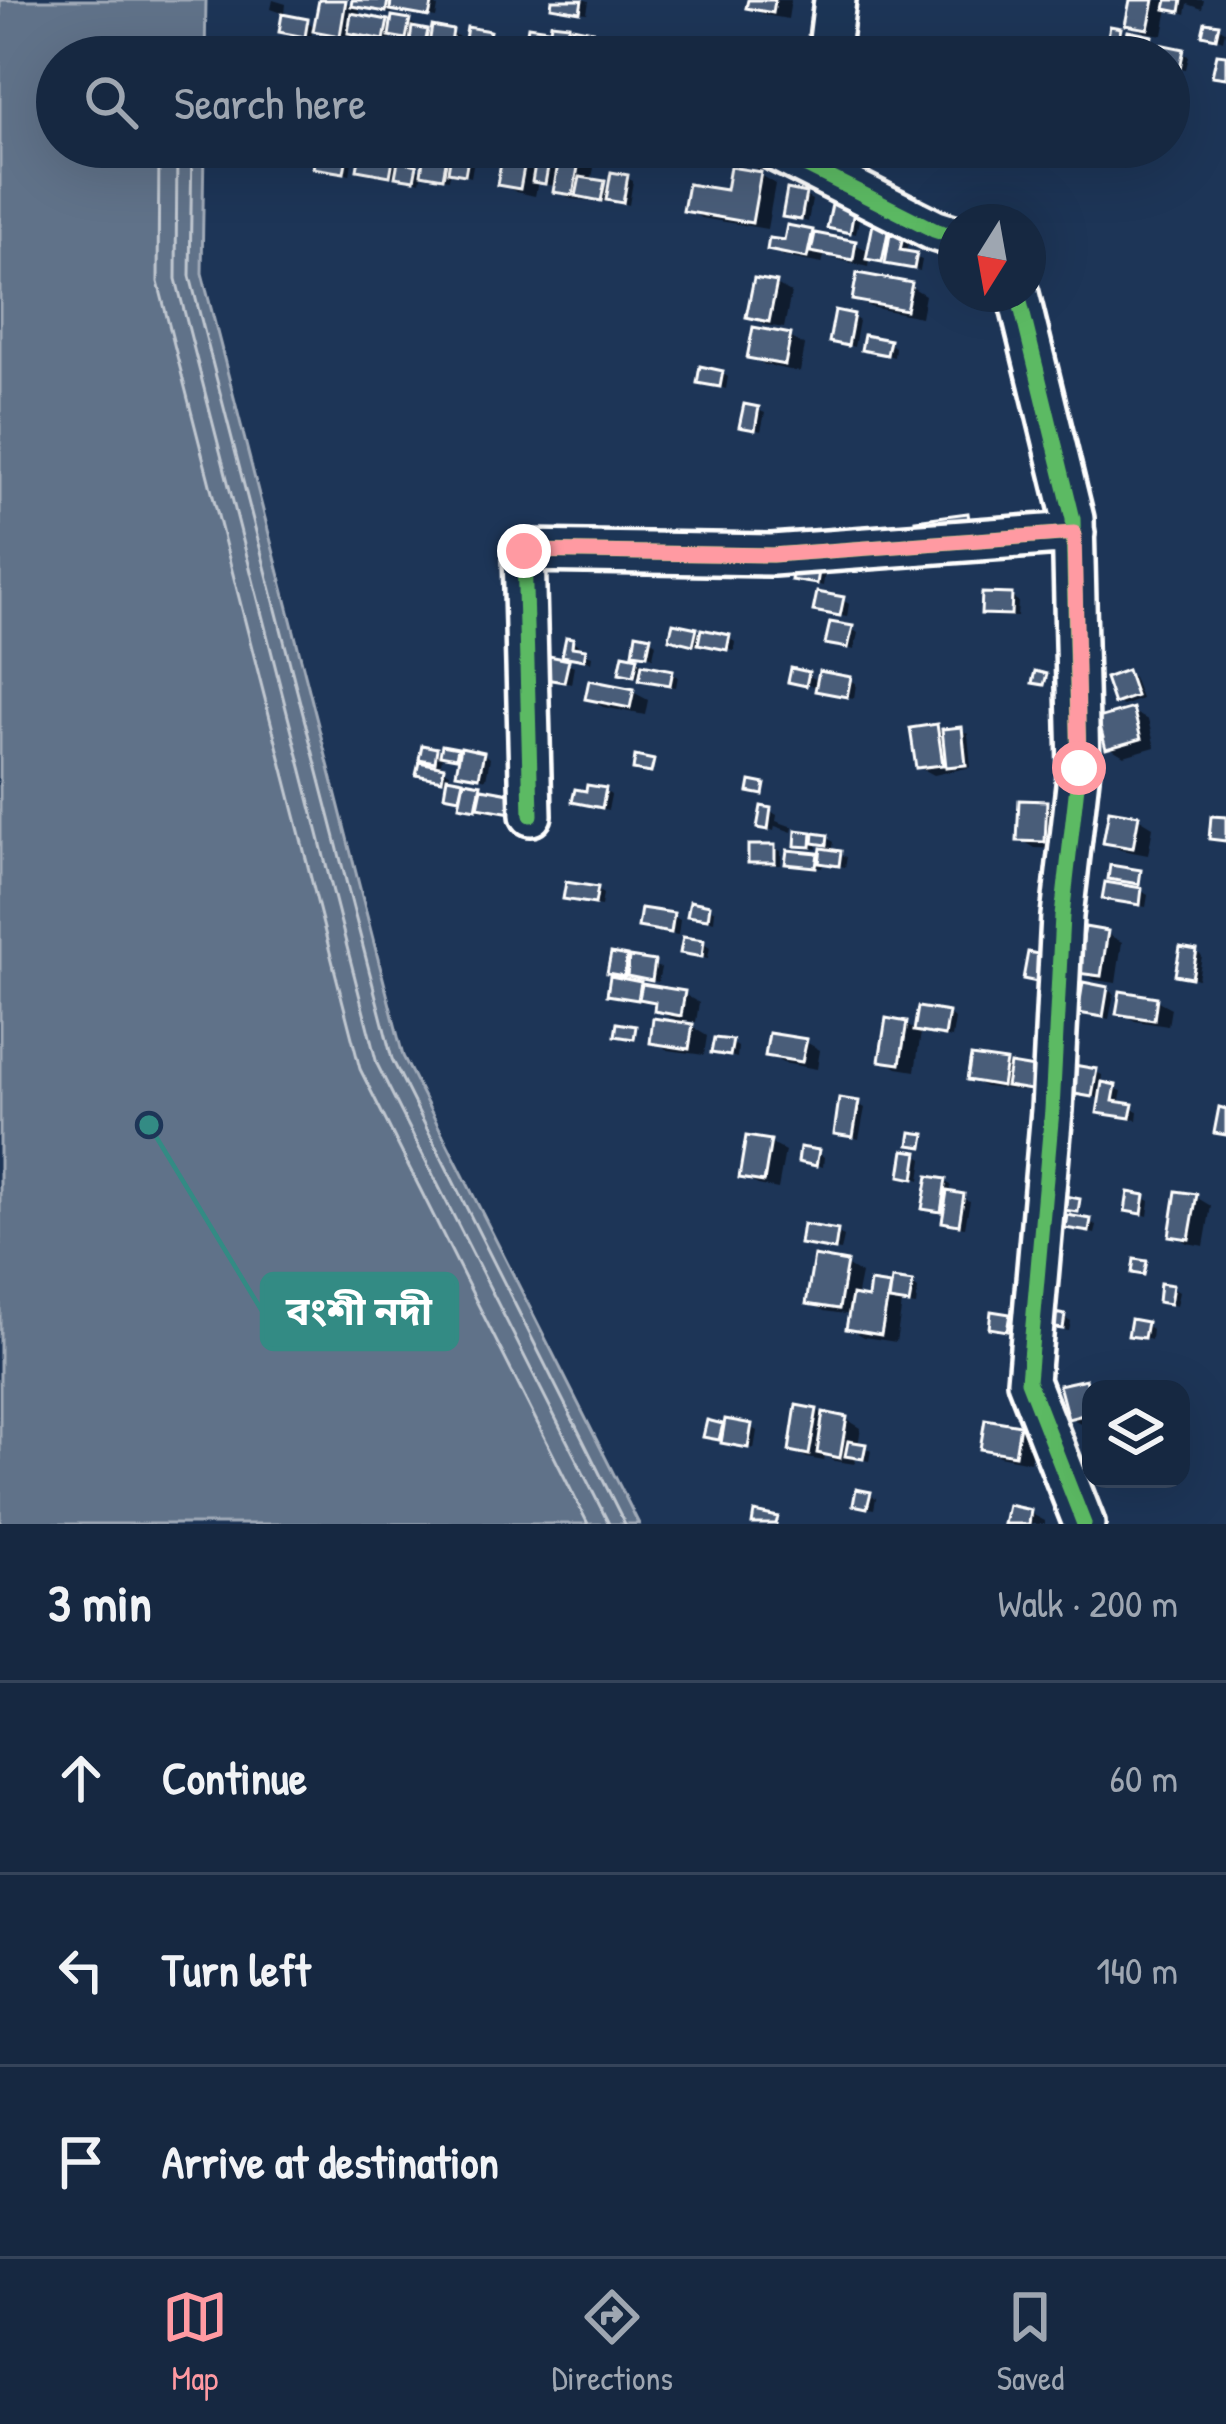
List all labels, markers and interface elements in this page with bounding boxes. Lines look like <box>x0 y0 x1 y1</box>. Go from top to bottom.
search box <box>36 36 1190 168</box>
icon: search <box>78 69 144 135</box>
text: Search here <box>174 72 366 133</box>
north arrow <box>938 204 1046 312</box>
route end <box>497 524 551 578</box>
route start <box>1052 741 1106 795</box>
callout: বংশী নদী <box>262 1274 457 1349</box>
text: বংশী নদী <box>285 1284 433 1337</box>
map controls <box>1082 1380 1190 1488</box>
button: layers <box>1082 1380 1190 1488</box>
text: 3 min <box>48 1568 152 1637</box>
text: Walk · 200 m <box>998 1576 1178 1629</box>
icon: ahead <box>48 1745 114 1811</box>
text: Continue <box>162 1747 307 1808</box>
text: 60 m <box>1109 1751 1178 1804</box>
icon: left <box>48 1937 114 2003</box>
text: Turn left <box>162 1939 311 2000</box>
text: 140 m <box>1096 1943 1178 1996</box>
icon: arrive <box>48 2129 114 2195</box>
text: Arrive at destination <box>162 2131 499 2192</box>
tab: Map <box>162 2284 228 2400</box>
tab: Directions <box>552 2284 673 2400</box>
tab: Saved <box>997 2284 1064 2400</box>

